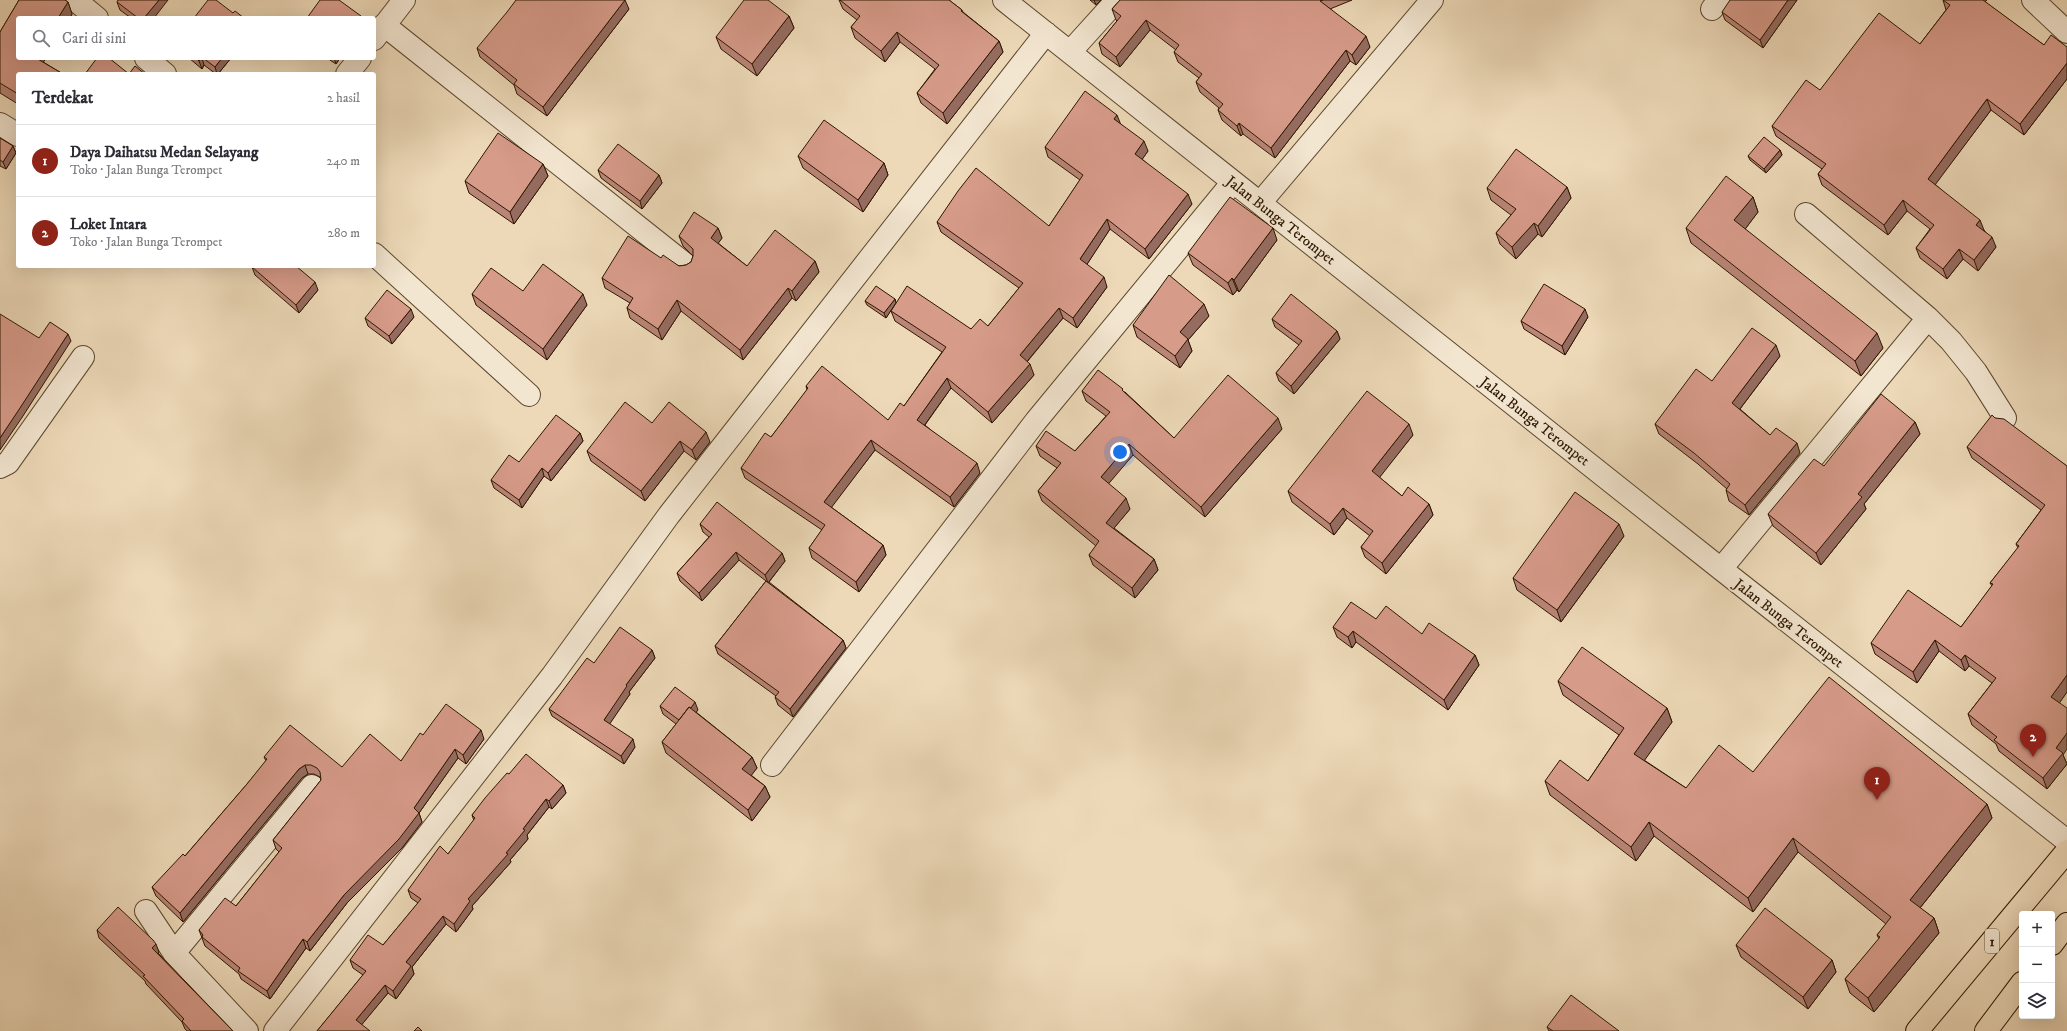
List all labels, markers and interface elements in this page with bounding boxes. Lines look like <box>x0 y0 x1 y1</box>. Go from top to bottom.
search box <box>16 16 376 60</box>
icon: search <box>30 27 52 49</box>
text: Cari di sini <box>62 29 126 48</box>
text: Terdekat <box>32 87 93 109</box>
text: 2 hasil <box>327 90 360 106</box>
text: Daya Daihatsu Medan Selayang <box>70 143 258 162</box>
text: 1 <box>43 153 47 169</box>
text: 240 m <box>327 153 360 169</box>
text: Toko · Jalan Bunga Terompet <box>70 162 222 178</box>
street label: Jalan Bunga Terompet <box>1220 170 1340 269</box>
text: Loket Intara <box>70 215 147 234</box>
text: 2 <box>42 225 48 241</box>
text: 280 m <box>328 225 360 241</box>
text: Toko · Jalan Bunga Terompet <box>70 234 222 250</box>
street label: Jalan Bunga Terompet <box>1474 371 1594 470</box>
your location <box>1110 442 1130 462</box>
street label: Jalan Bunga Terompet <box>1728 573 1848 672</box>
pin: 2 <box>2020 724 2046 757</box>
pin: 1 <box>1864 767 1890 800</box>
map controls <box>2019 911 2055 1019</box>
button: + <box>2019 911 2055 947</box>
road number: 1 <box>1985 929 1999 953</box>
button: − <box>2019 947 2055 983</box>
button: layers <box>2019 983 2055 1019</box>

